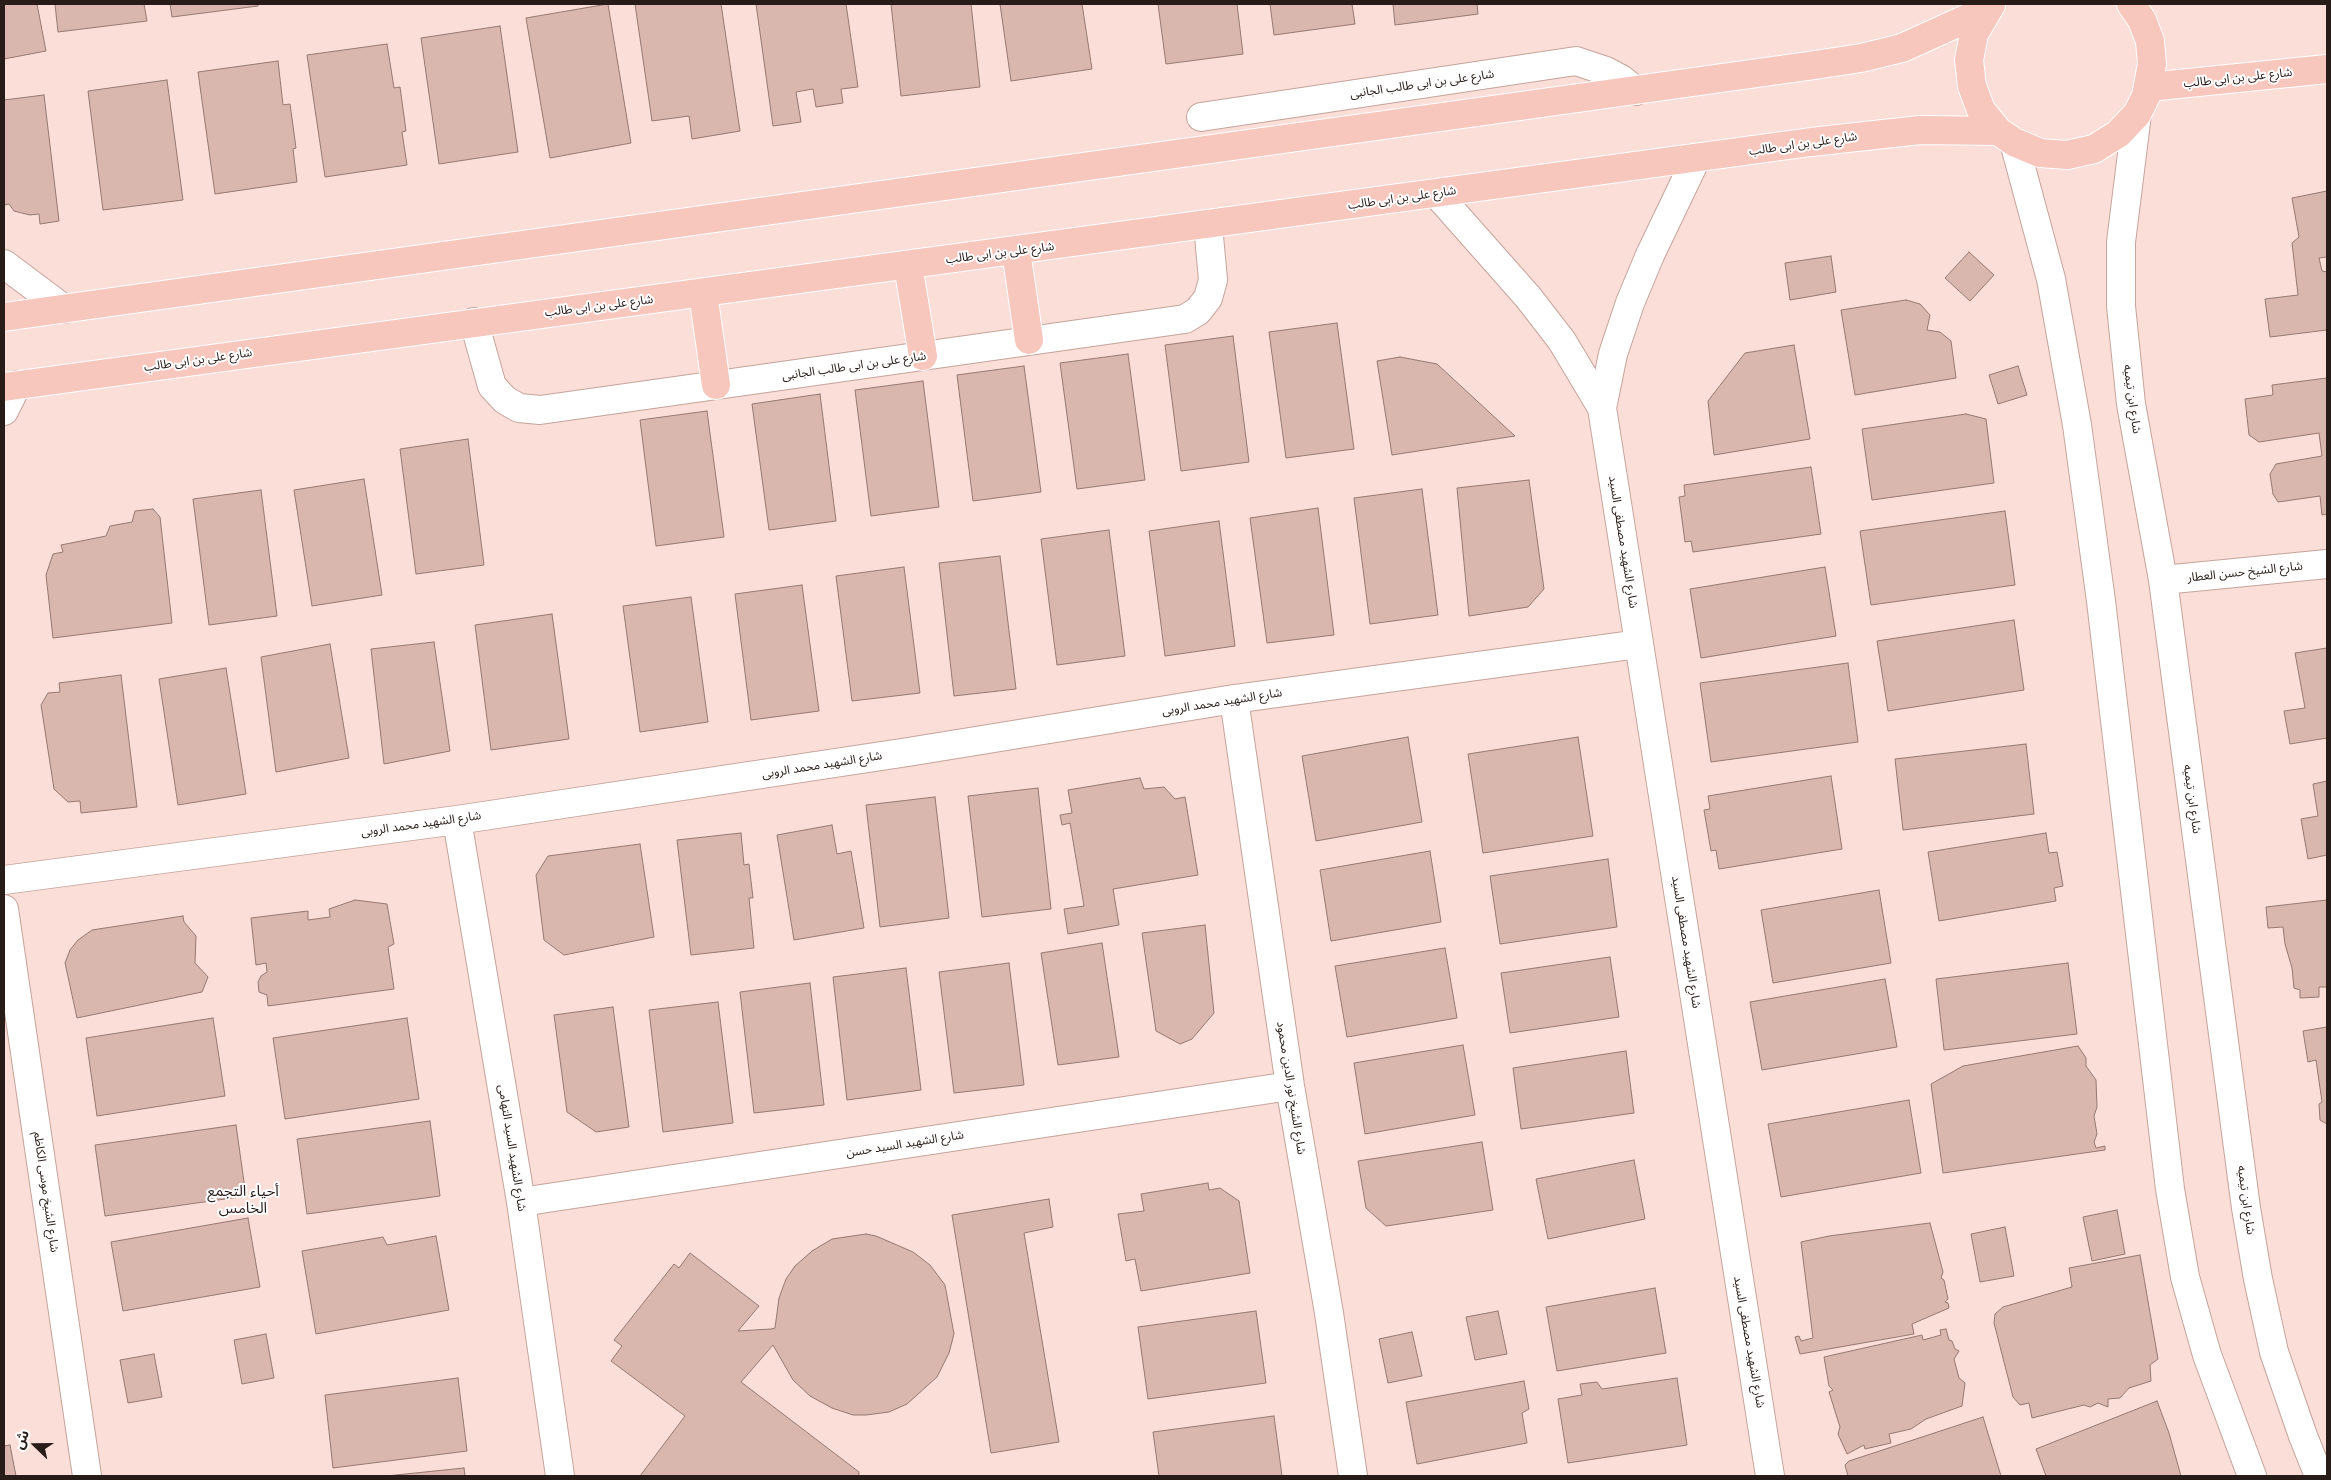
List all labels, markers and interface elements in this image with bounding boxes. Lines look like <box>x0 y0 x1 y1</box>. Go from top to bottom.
street label: شارع على بن ابى طالب <box>2183 65 2293 91</box>
street label: شارع على بن ابى طالب الجانبى <box>1349 67 1495 101</box>
street label: شارع على بن ابى طالب <box>1748 129 1858 159</box>
street label: شارع على بن ابى طالب <box>1347 183 1457 213</box>
street label: شارع على بن ابى طالب <box>945 239 1055 267</box>
street label: شارع على بن ابى طالب <box>544 292 654 320</box>
street label: شارع على بن ابى طالب <box>143 345 253 375</box>
street label: شارع على بن ابى طالب الجانبى <box>781 349 927 383</box>
street label: شارع ابن تيميه <box>2120 363 2144 435</box>
street label: شارع الشهيد مصطفى السيد <box>1605 475 1641 609</box>
street label: شارع الشيخ حسن العطار <box>2187 559 2303 585</box>
street label: شارع الشهيد محمد الروبى <box>1161 685 1283 719</box>
street label: شارع الشهيد محمد الروبى <box>761 748 883 782</box>
street label: شارع ابن تيميه <box>2180 763 2204 835</box>
street label: شارع الشهيد محمد الروبى <box>360 808 482 840</box>
street label: شارع الشهيد مصطفى السيد <box>1668 875 1704 1009</box>
street label: شارع الشيخ نور الدين محمود <box>1273 1020 1309 1156</box>
street label: شارع الشهيد السيد التهامى <box>495 1084 529 1212</box>
street label: شارع الشهيد السيد حسن <box>845 1128 965 1160</box>
street label: شارع الشيخ موسى الكاظم <box>30 1131 62 1253</box>
street label: شارع ابن تيميه <box>2234 1164 2258 1236</box>
district label: أحياء التجمع الخامس <box>207 1183 279 1218</box>
street label: شارع الشهيد مصطفى السيد <box>1730 1275 1768 1409</box>
north arrow <box>10 1420 60 1470</box>
text: ش <box>9 1427 33 1452</box>

